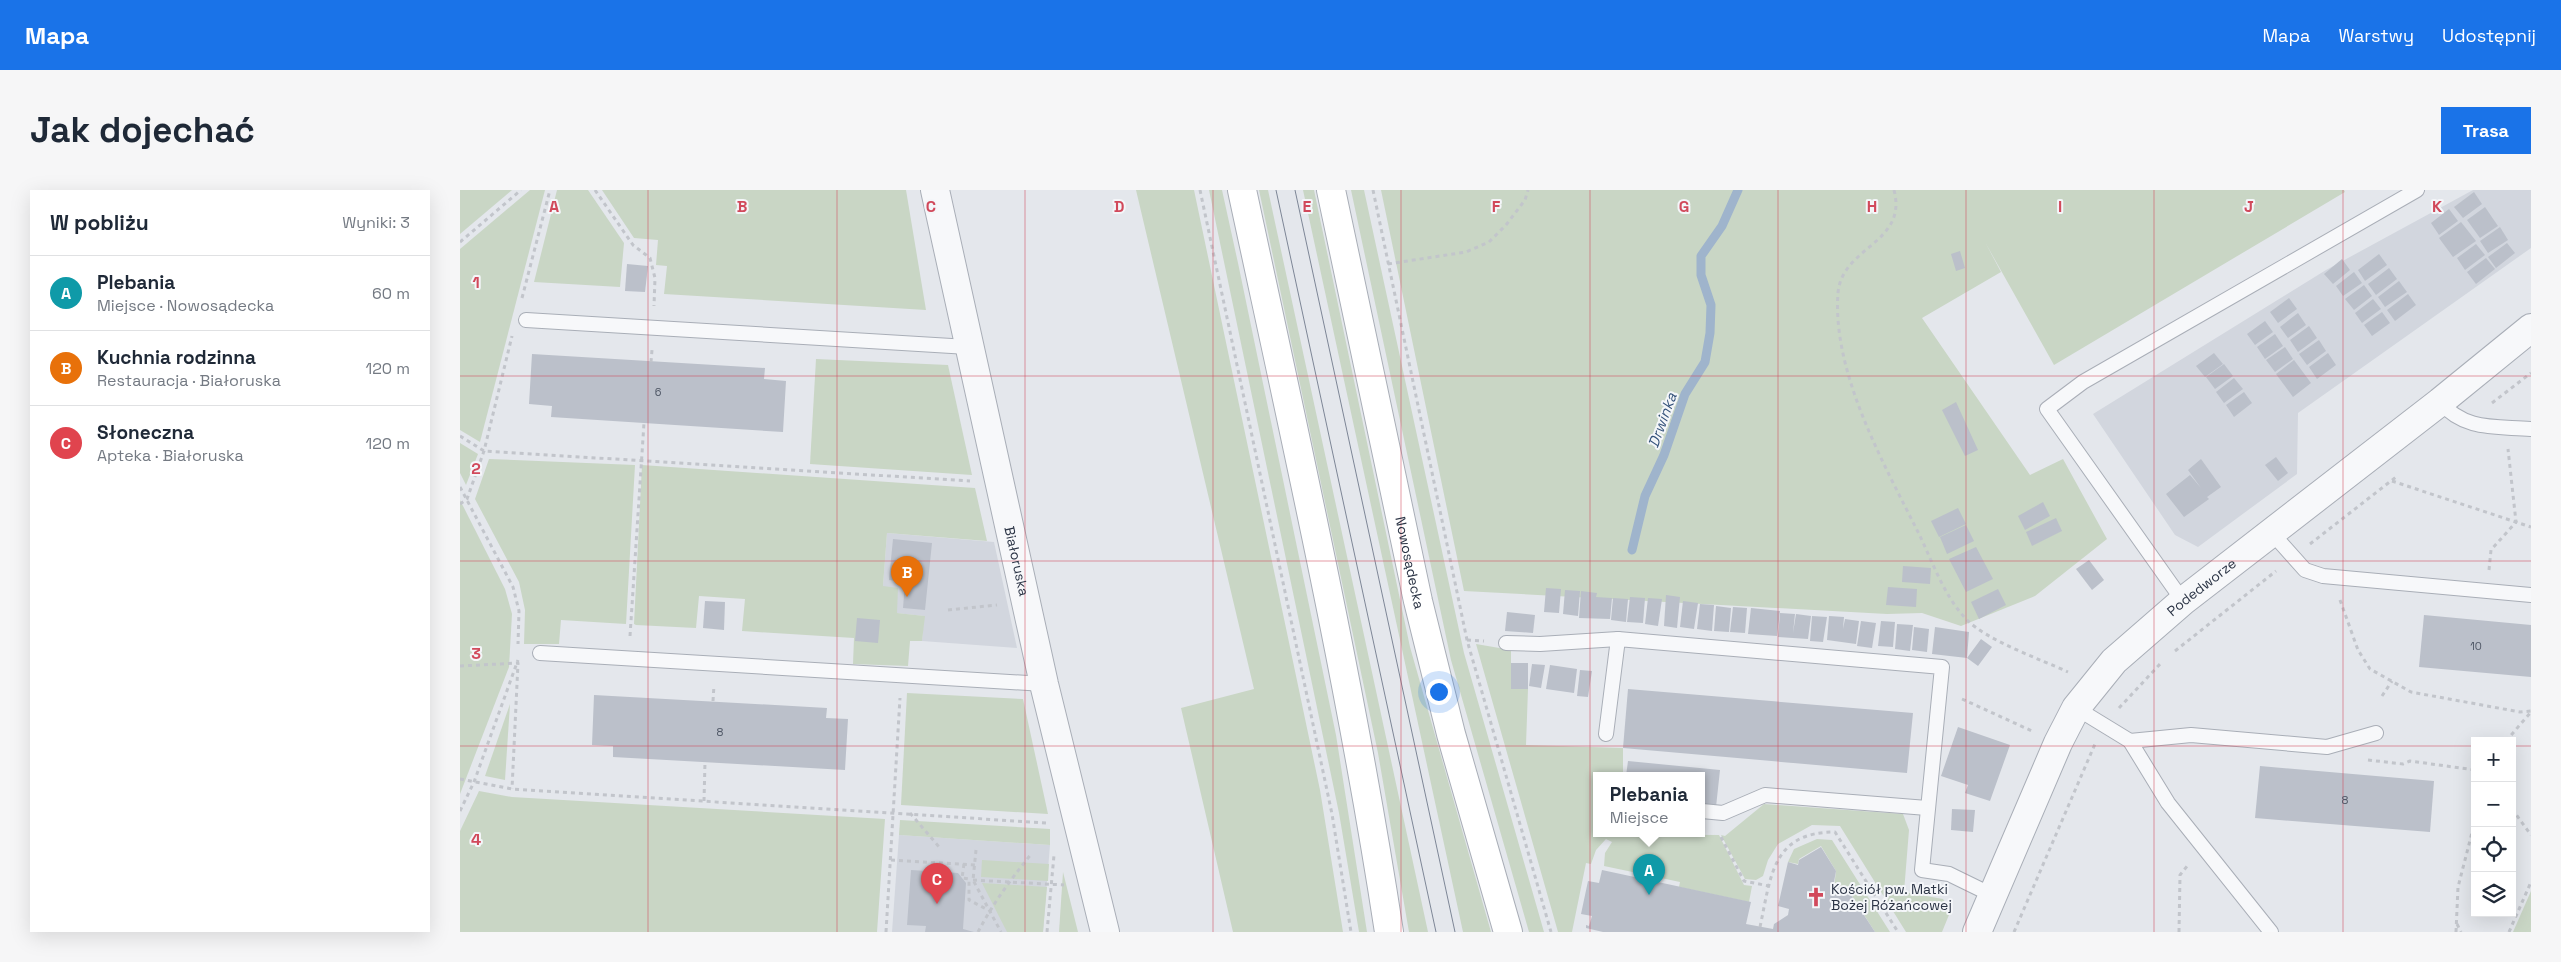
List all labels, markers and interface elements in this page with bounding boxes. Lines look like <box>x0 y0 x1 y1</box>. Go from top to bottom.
text: Mapa <box>25 20 89 51</box>
text: Mapa <box>2263 24 2310 47</box>
text: Warstwy <box>2338 24 2414 47</box>
text: Udostępnij <box>2442 24 2536 47</box>
button: Trasa <box>2441 107 2531 154</box>
text: Jak dojechać <box>30 108 255 152</box>
text: A <box>549 196 559 217</box>
text: B <box>737 196 747 217</box>
text: C <box>926 196 936 217</box>
text: D <box>1114 196 1124 217</box>
text: E <box>1303 196 1312 217</box>
text: F <box>1492 196 1501 217</box>
text: G <box>1679 196 1689 217</box>
text: H <box>1867 196 1877 217</box>
text: I <box>2058 196 2062 217</box>
text: J <box>2244 196 2254 217</box>
text: K <box>2432 196 2442 217</box>
text: W pobliżu <box>50 209 149 236</box>
text: Wyniki: 3 <box>342 212 410 233</box>
text: Plebania <box>97 270 175 295</box>
text: 1 <box>472 272 480 293</box>
text: A <box>61 283 71 304</box>
text: 60 m <box>372 283 410 304</box>
text: Miejsce · Nowosądecka <box>97 295 274 316</box>
text: Kuchnia rodzinna <box>97 345 256 370</box>
text: B <box>61 358 71 379</box>
text: 120 m <box>366 358 410 379</box>
text: Restauracja · Białoruska <box>97 370 281 391</box>
house number: 6 <box>655 385 662 399</box>
water label: Drwinka <box>1643 390 1681 450</box>
text: Słoneczna <box>97 420 194 445</box>
text: C <box>61 433 71 454</box>
text: 120 m <box>366 433 410 454</box>
text: Apteka · Białoruska <box>97 445 244 466</box>
text: 2 <box>471 458 481 479</box>
street label: Nowosądecka <box>1391 515 1429 611</box>
street label: Białoruska <box>1000 524 1033 598</box>
street label: Podedworze <box>2163 554 2240 620</box>
pin: B <box>891 556 923 597</box>
house number: 10 <box>2470 639 2482 653</box>
text: 3 <box>471 643 481 664</box>
your location <box>1426 679 1452 705</box>
house number: 8 <box>717 725 724 739</box>
map controls <box>2471 737 2516 917</box>
button: + <box>2471 737 2516 782</box>
popup <box>1593 772 1705 837</box>
text: Plebania <box>1610 782 1688 807</box>
button: − <box>2471 782 2516 827</box>
house number: 8 <box>2342 793 2349 807</box>
text: Miejsce <box>1610 807 1668 828</box>
button: locate <box>2471 827 2516 872</box>
text: 4 <box>471 829 481 850</box>
pin: A <box>1633 854 1665 895</box>
pin: C <box>921 863 953 904</box>
button: layers <box>2471 872 2516 917</box>
place label: Kościół pw. Matki Bożej Różańcowej <box>1831 880 1952 914</box>
church icon: Kościół pw. Matki Bożej Różańcowej <box>1805 886 1827 908</box>

